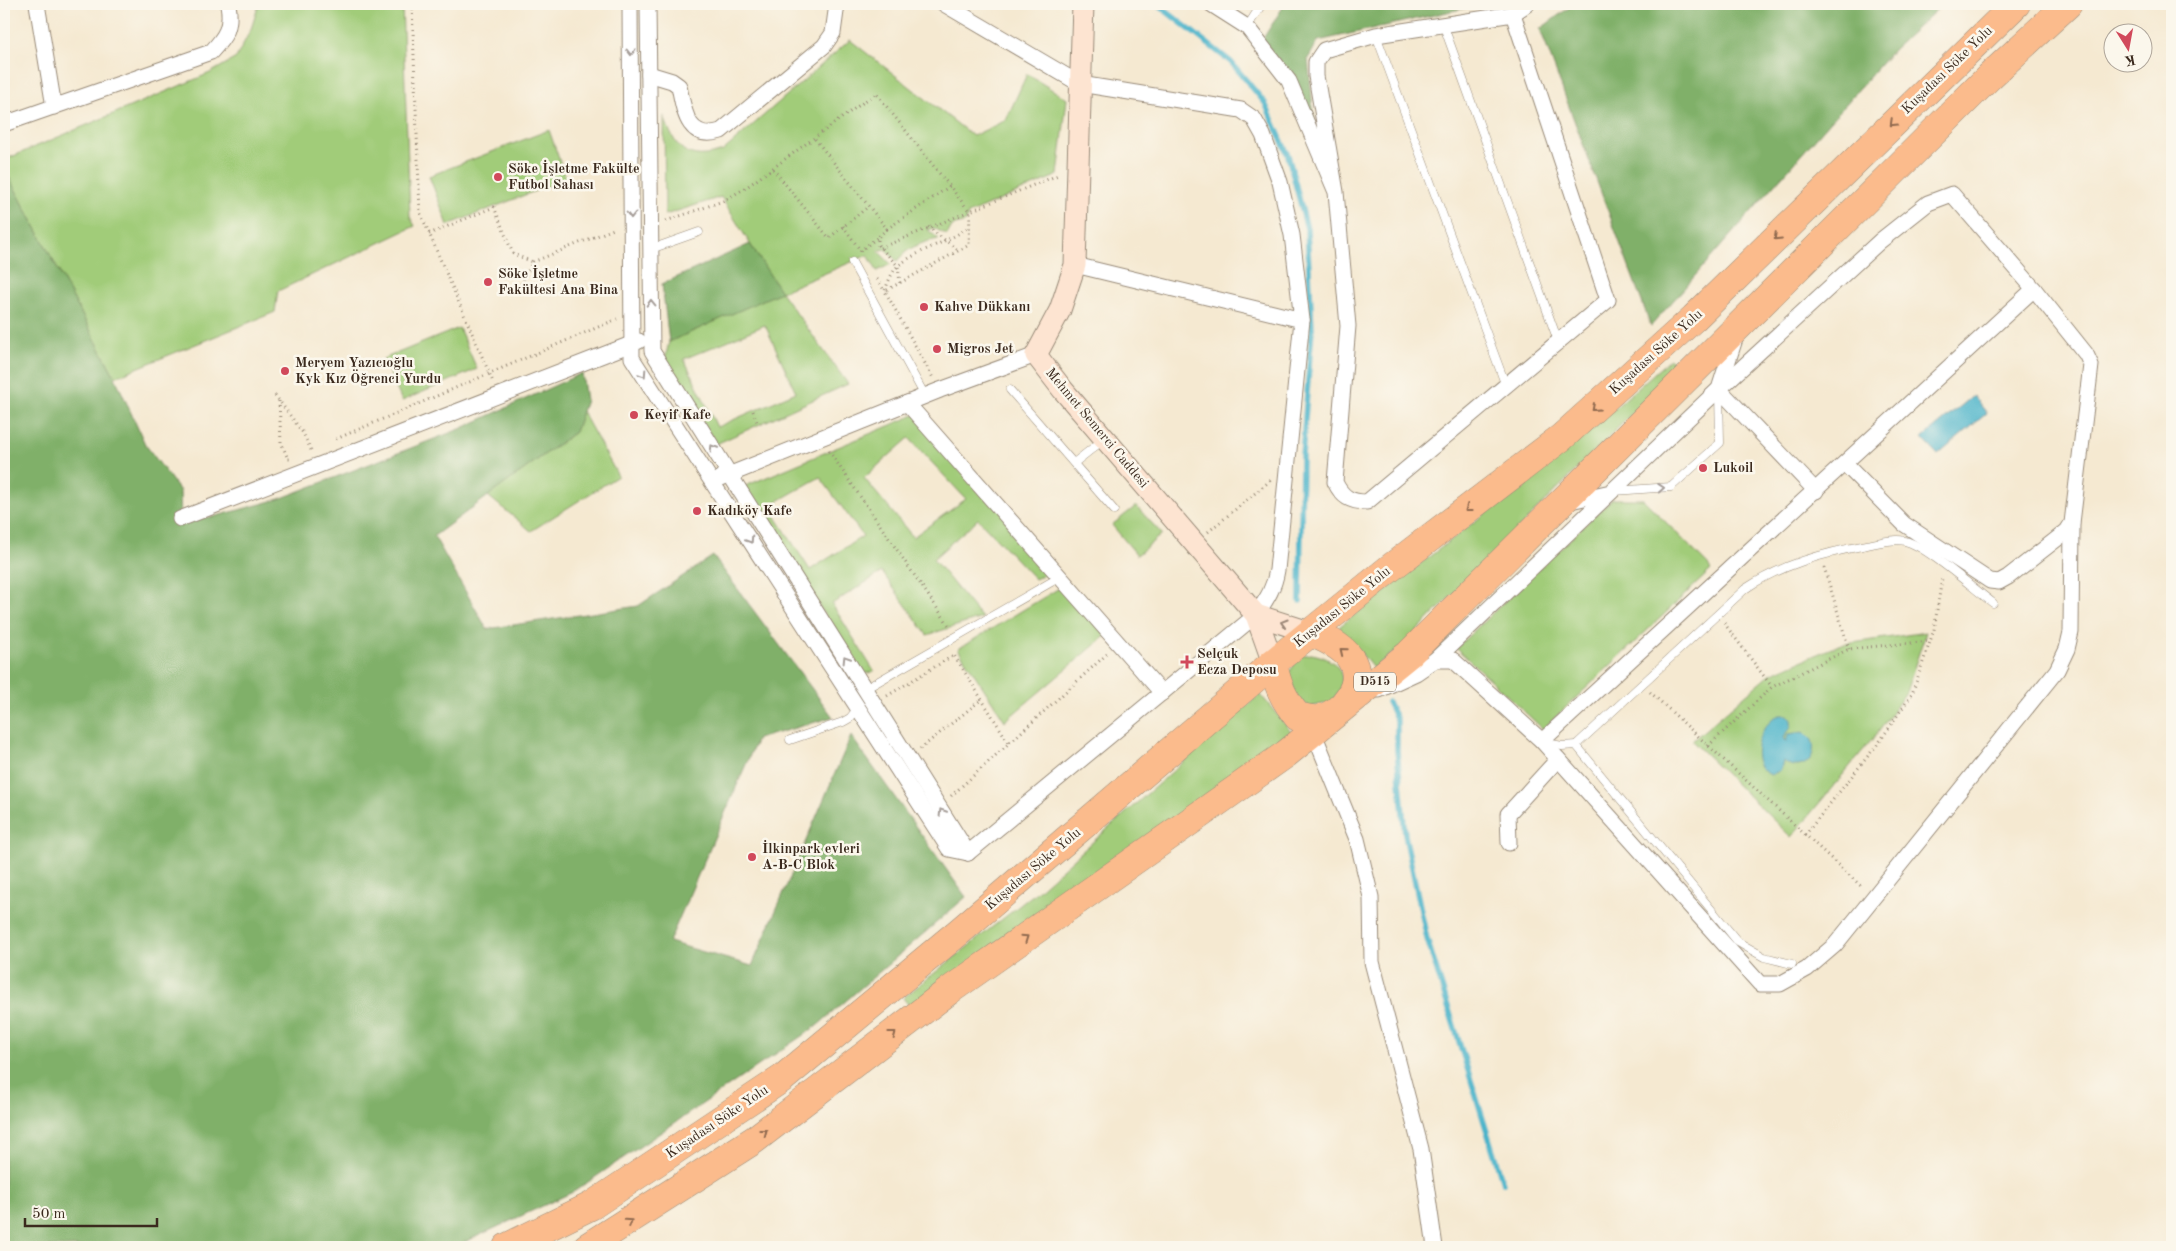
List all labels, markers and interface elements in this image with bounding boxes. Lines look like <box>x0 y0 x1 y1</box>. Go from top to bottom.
north arrow <box>2104 22 2154 72</box>
street label: Kuşadası Söke Yolu <box>1899 23 1995 117</box>
one-way arrow <box>626 49 636 57</box>
text: K <box>2123 52 2137 68</box>
one-way arrow <box>1890 118 1899 127</box>
place label: Söke İşletme Fakülte Futbol Sahası <box>508 160 640 192</box>
marker: Söke İşletme Fakülte Futbol Sahası <box>492 171 504 183</box>
one-way arrow <box>626 212 636 219</box>
one-way arrow <box>1774 231 1783 240</box>
place label: Söke İşletme Fakültesi Ana Bina <box>498 265 618 297</box>
marker: Söke İşletme Fakültesi Ana Bina <box>482 276 494 288</box>
one-way arrow <box>646 299 657 307</box>
place label: Kahve Dükkanı <box>934 300 1030 314</box>
marker: Kahve Dükkanı <box>918 301 930 313</box>
street label: Kuşadası Söke Yolu <box>1607 306 1706 397</box>
place label: Migros Jet <box>947 342 1014 356</box>
marker: Migros Jet <box>931 343 943 355</box>
place label: Meryem Yazıcıoğlu Kyk Kız Öğrenci Yurdu <box>295 356 442 386</box>
marker: Meryem Yazıcıoğlu Kyk Kız Öğrenci Yurdu <box>279 365 291 377</box>
street label: Mehmet Semerci Caddesi <box>1043 365 1151 491</box>
one-way arrow <box>636 369 646 378</box>
one-way arrow <box>1591 402 1600 411</box>
place label: Keyif Kafe <box>644 408 711 422</box>
marker: Keyif Kafe <box>628 409 640 421</box>
one-way arrow <box>710 444 720 453</box>
place label: Lukoil <box>1713 461 1753 475</box>
marker: Lukoil <box>1697 462 1709 474</box>
one-way arrow <box>1657 483 1665 494</box>
place label: Kadıköy Kafe <box>707 504 792 518</box>
one-way arrow <box>1465 504 1474 512</box>
marker: Kadıköy Kafe <box>691 505 703 517</box>
one-way arrow <box>743 535 753 544</box>
street label: Kuşadası Söke Yolu <box>1291 564 1393 650</box>
one-way arrow <box>1280 619 1288 629</box>
place label: Selçuk Ecza Deposu <box>1197 647 1277 677</box>
one-way arrow <box>1339 648 1348 657</box>
one-way arrow <box>843 656 853 665</box>
marker: Selçuk Ecza Deposu <box>1181 656 1193 668</box>
road number: D515 <box>1354 672 1396 692</box>
one-way arrow <box>939 808 949 817</box>
street label: Kuşadası Söke Yolu <box>983 825 1084 913</box>
place label: İlkinpark evleri A-B-C Blok <box>762 840 860 872</box>
marker: İlkinpark evleri A-B-C Blok <box>746 851 758 863</box>
one-way arrow <box>1019 935 1029 944</box>
one-way arrow <box>887 1031 896 1039</box>
street label: Kuşadası Söke Yolu <box>663 1082 771 1161</box>
one-way arrow <box>758 1129 768 1138</box>
scale bar <box>25 1196 158 1228</box>
text: 50 m <box>32 1207 66 1222</box>
one-way arrow <box>623 1218 632 1228</box>

